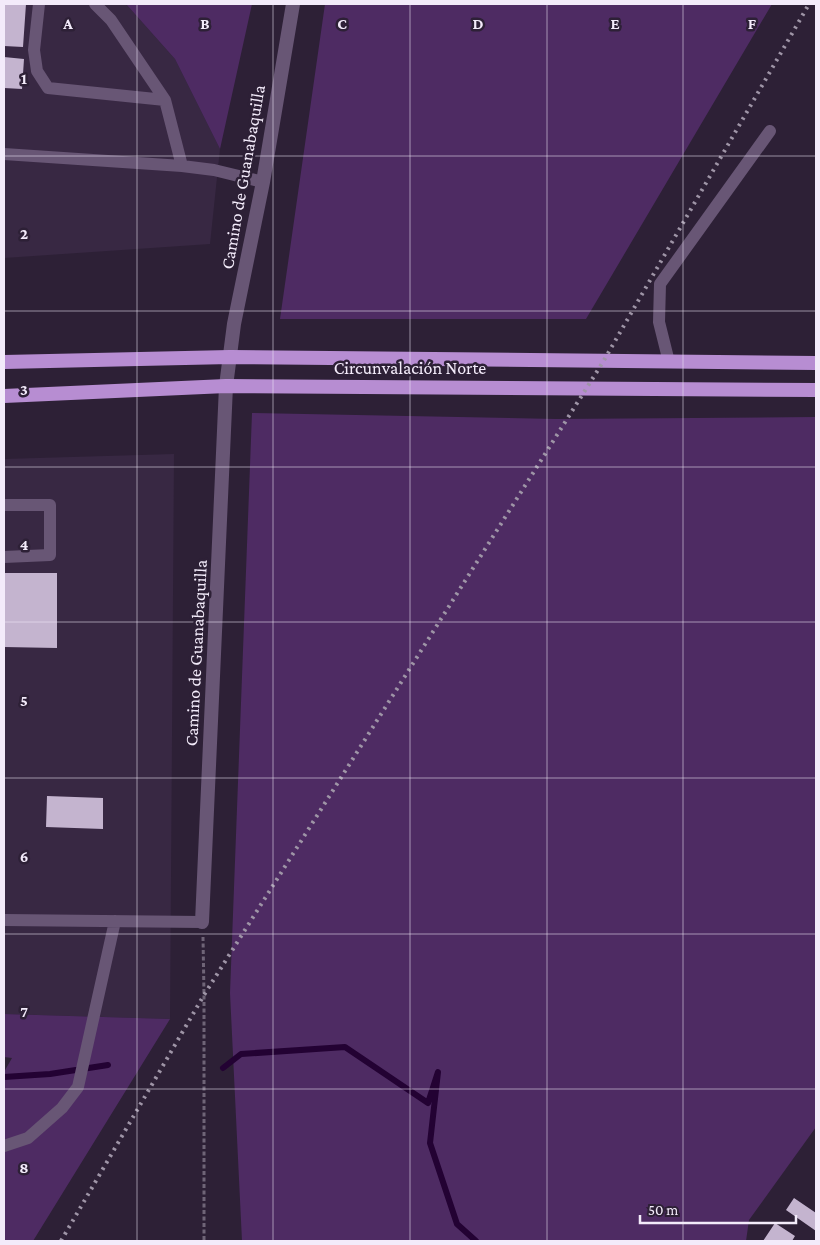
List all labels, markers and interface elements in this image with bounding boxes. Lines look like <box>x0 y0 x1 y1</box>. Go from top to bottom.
text: A <box>62 15 73 32</box>
text: B <box>200 15 210 32</box>
text: C <box>337 15 347 32</box>
text: D <box>472 15 484 32</box>
text: E <box>610 15 620 32</box>
text: F <box>748 15 757 32</box>
text: 1 <box>21 70 27 87</box>
street label: Camino de Guanabaquilla <box>217 83 269 271</box>
text: 2 <box>20 225 28 242</box>
street label: Circunvalación Norte <box>334 358 486 378</box>
text: 3 <box>20 381 28 398</box>
text: 4 <box>20 536 29 553</box>
street label: Camino de Guanabaquilla <box>181 559 211 747</box>
text: 5 <box>20 692 28 709</box>
text: 6 <box>20 848 28 865</box>
text: 7 <box>20 1003 28 1020</box>
text: 8 <box>19 1159 29 1176</box>
scale bar <box>640 1192 796 1224</box>
text: 50 m <box>648 1202 678 1218</box>

